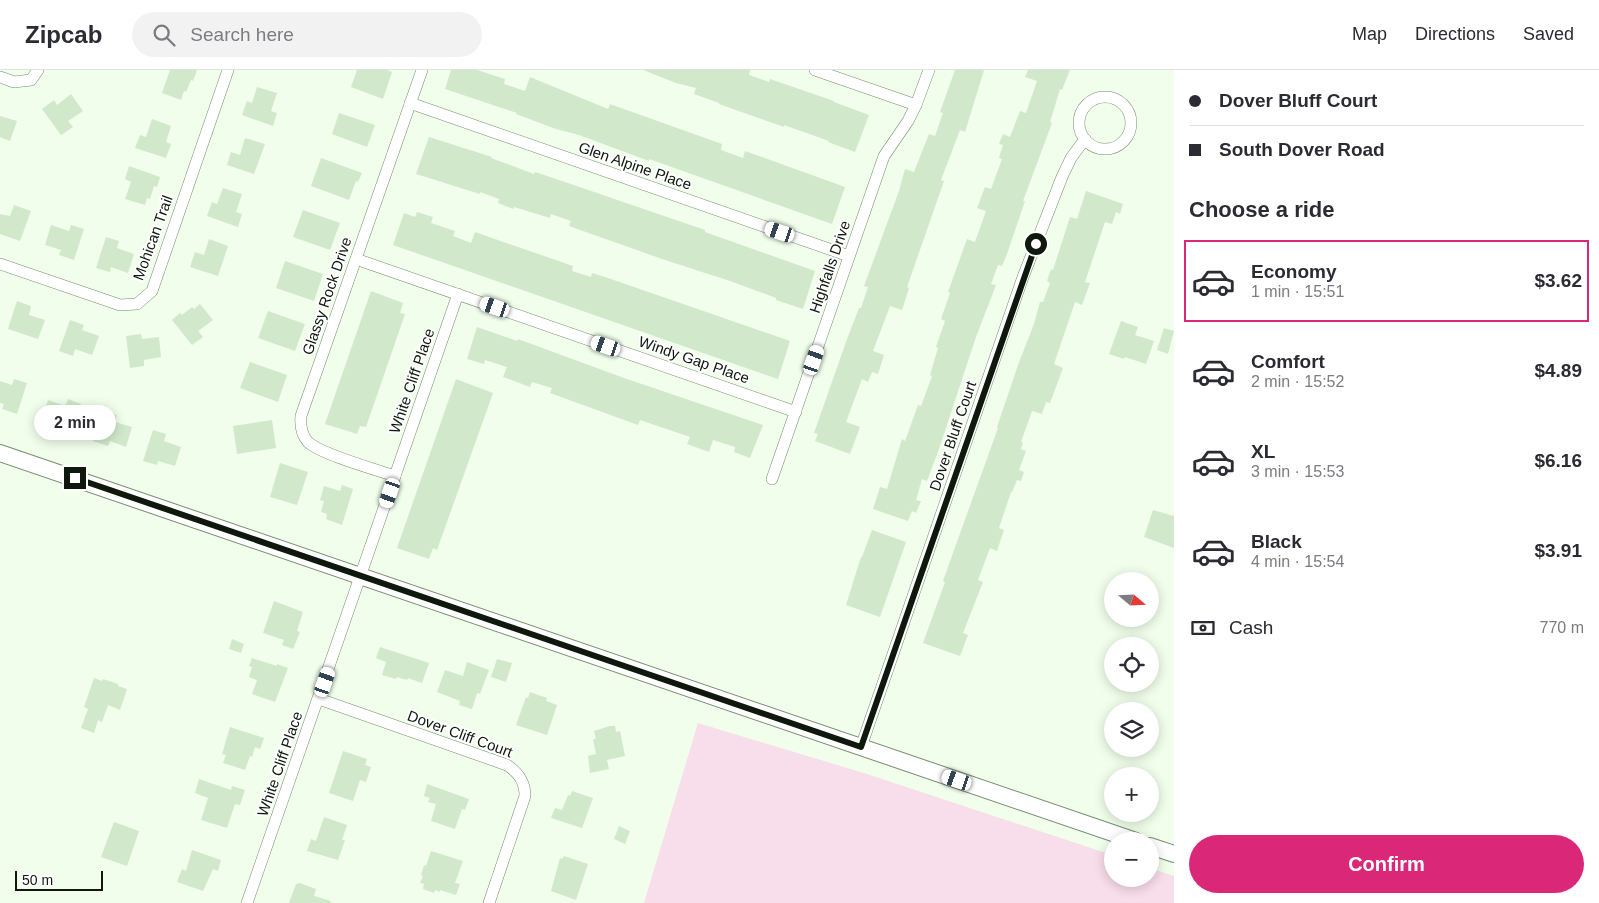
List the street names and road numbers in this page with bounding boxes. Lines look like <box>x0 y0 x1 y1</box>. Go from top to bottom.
street label: Glen Alpine Place <box>576 138 694 193</box>
street label: Mohican Trail <box>129 193 176 283</box>
street label: Highfalls Drive <box>806 218 853 315</box>
street label: Glassy Rock Drive <box>298 235 355 357</box>
street label: White Cliff Place <box>386 326 437 435</box>
street label: Windy Gap Place <box>637 333 752 386</box>
street label: Dover Bluff Court <box>926 378 980 493</box>
street label: Dover Cliff Court <box>405 707 516 761</box>
street label: White Cliff Place <box>254 709 305 818</box>

